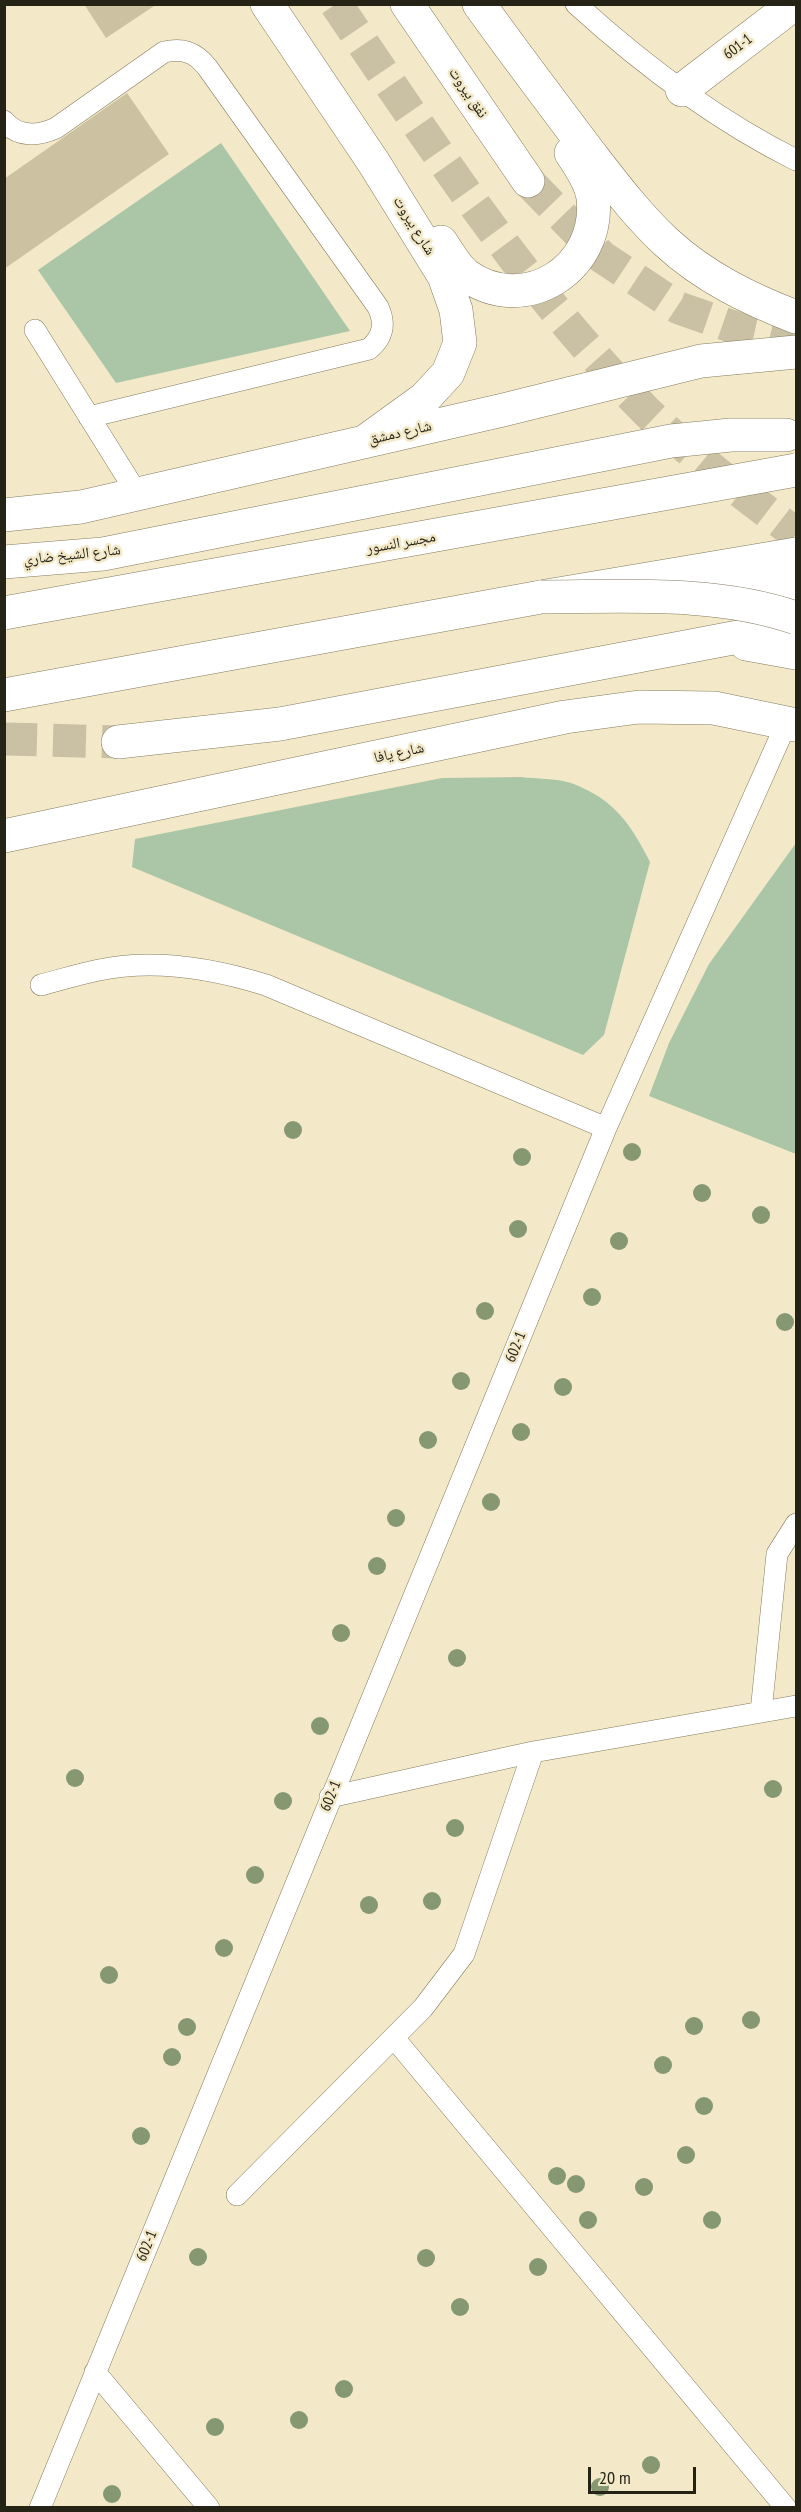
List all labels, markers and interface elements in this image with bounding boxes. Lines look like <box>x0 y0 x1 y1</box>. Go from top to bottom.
street label: 601-1 <box>720 30 756 64</box>
street label: نفق بيروت <box>445 64 491 122</box>
street label: شارع بيروت <box>389 193 439 259</box>
street label: شارع دمشق <box>367 417 433 449</box>
street label: مجسر النسور <box>365 528 437 558</box>
street label: شارع الشيخ ضاري <box>23 541 121 569</box>
street label: شارع يافا <box>372 739 426 767</box>
street label: 602-1 <box>502 1329 530 1365</box>
street label: 602-1 <box>317 1778 345 1814</box>
street label: 602-1 <box>133 2228 161 2264</box>
scale bar <box>591 2455 699 2493</box>
text: 20 m <box>599 2466 631 2489</box>

